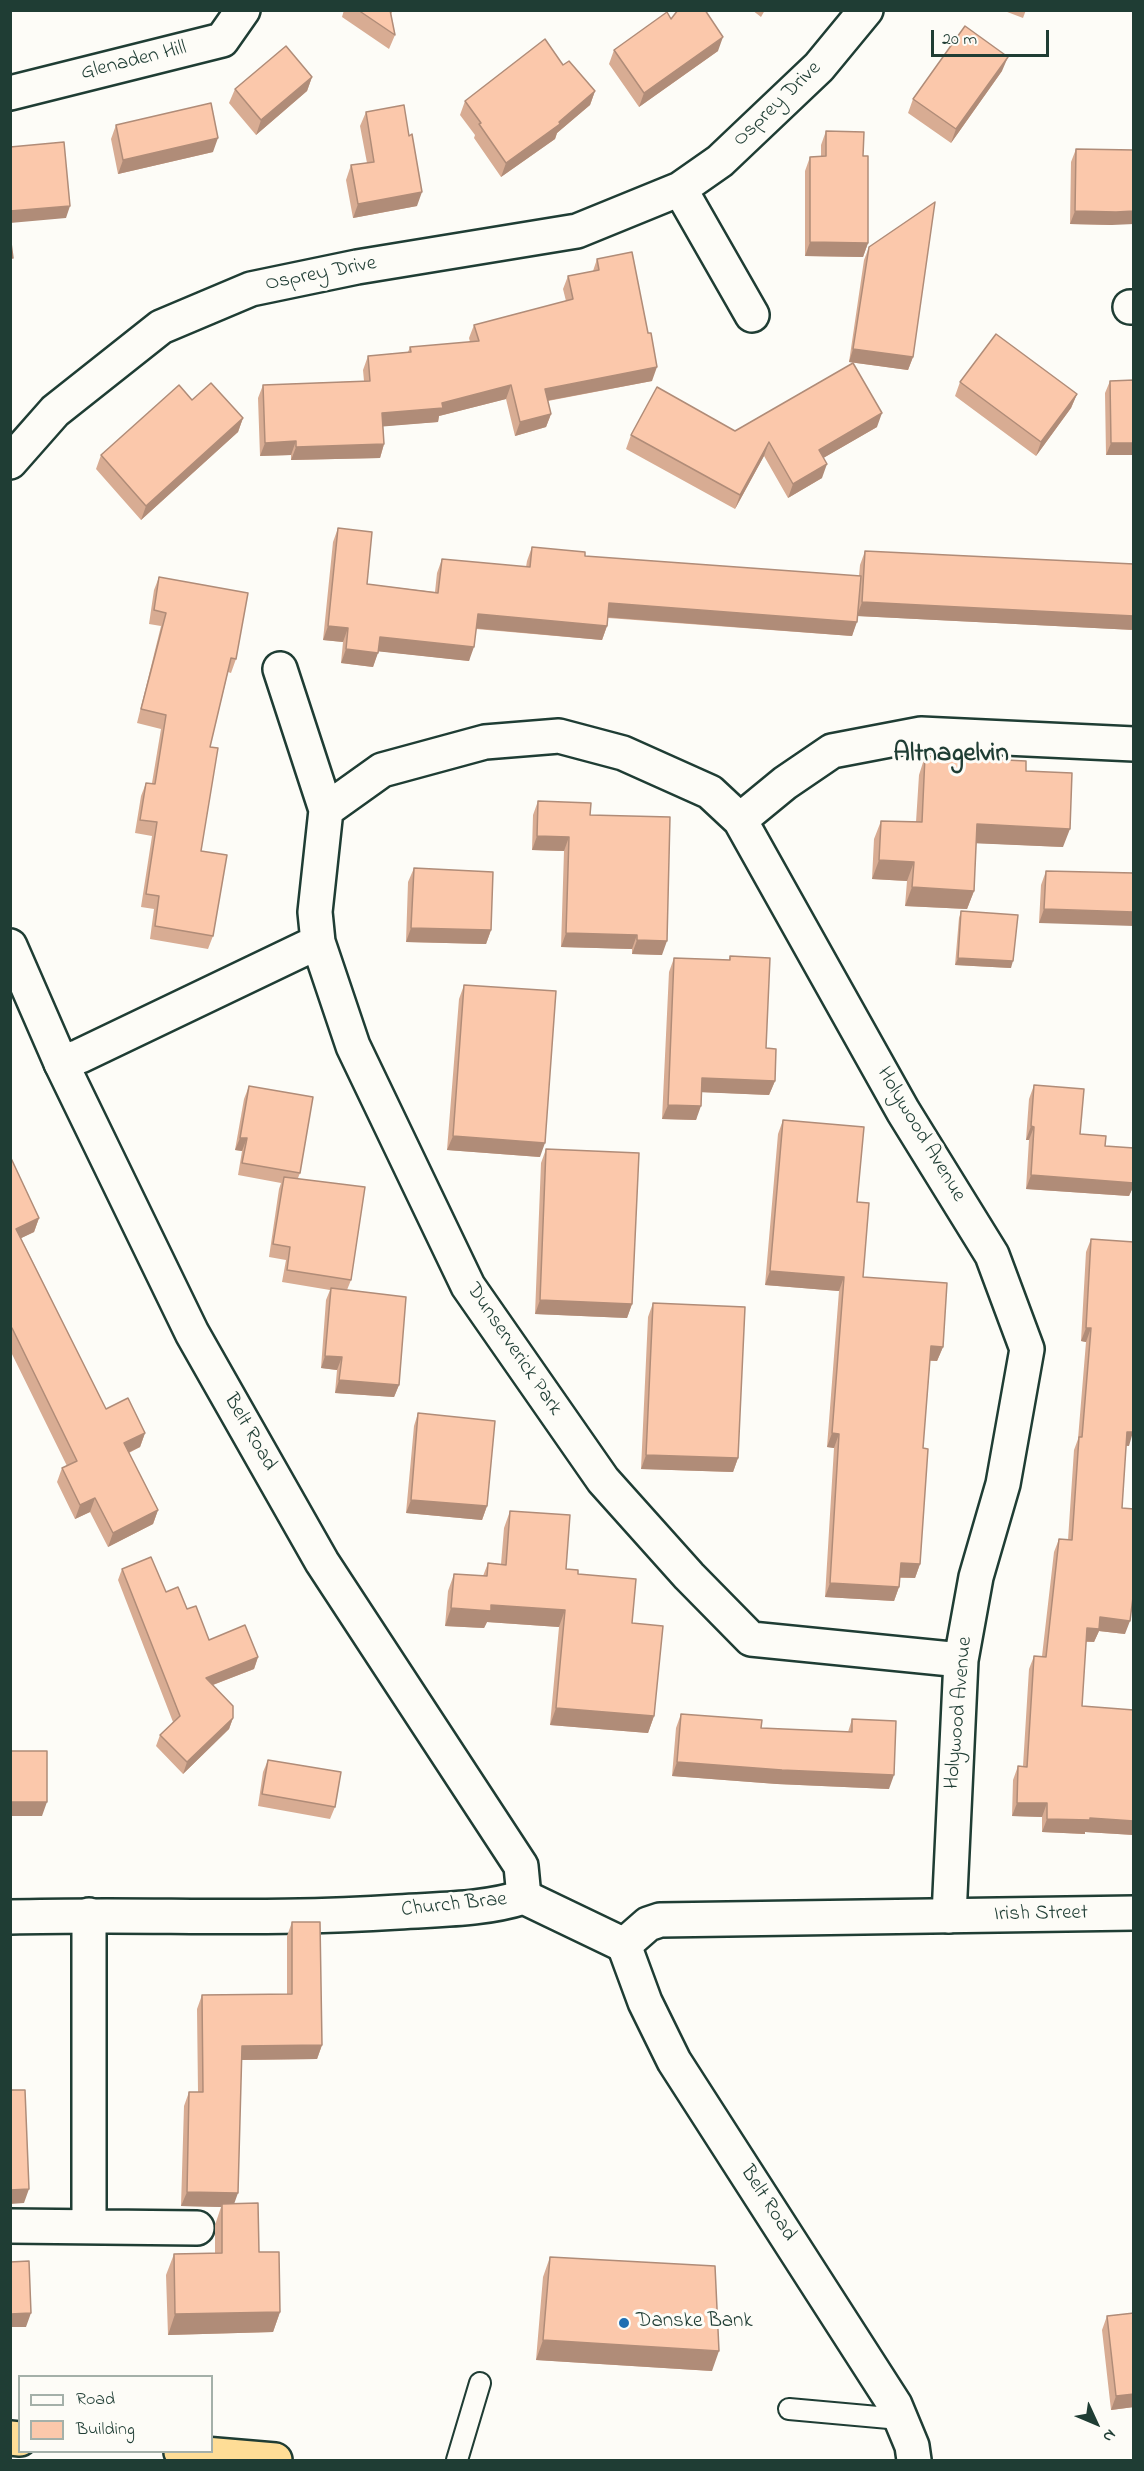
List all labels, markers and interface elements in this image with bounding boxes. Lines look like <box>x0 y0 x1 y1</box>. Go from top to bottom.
scale bar <box>934 18 1052 56</box>
text: 20 m <box>942 27 977 53</box>
street label: Glenaden Hill <box>79 37 189 87</box>
street label: Osprey Drive <box>729 57 827 153</box>
street label: Osprey Drive <box>263 252 379 298</box>
district label: Altnagelvin <box>893 740 1009 772</box>
street label: Holywood Avenue <box>870 1063 970 1207</box>
street label: Dunserverick Park <box>459 1279 567 1421</box>
street label: Belt Road <box>217 1390 281 1476</box>
street label: Holywood Avenue <box>941 1636 979 1790</box>
street label: Church Brae <box>400 1888 508 1924</box>
street label: Irish Street <box>994 1902 1088 1928</box>
street label: Belt Road <box>733 2161 801 2247</box>
place label: Danske Bank <box>636 2310 753 2336</box>
marker: Danske Bank <box>617 2316 631 2330</box>
legend <box>18 2375 213 2453</box>
text: Road <box>76 2387 115 2413</box>
north arrow <box>1066 2393 1126 2453</box>
text: Building <box>76 2417 135 2443</box>
text: N <box>1097 2423 1121 2448</box>

